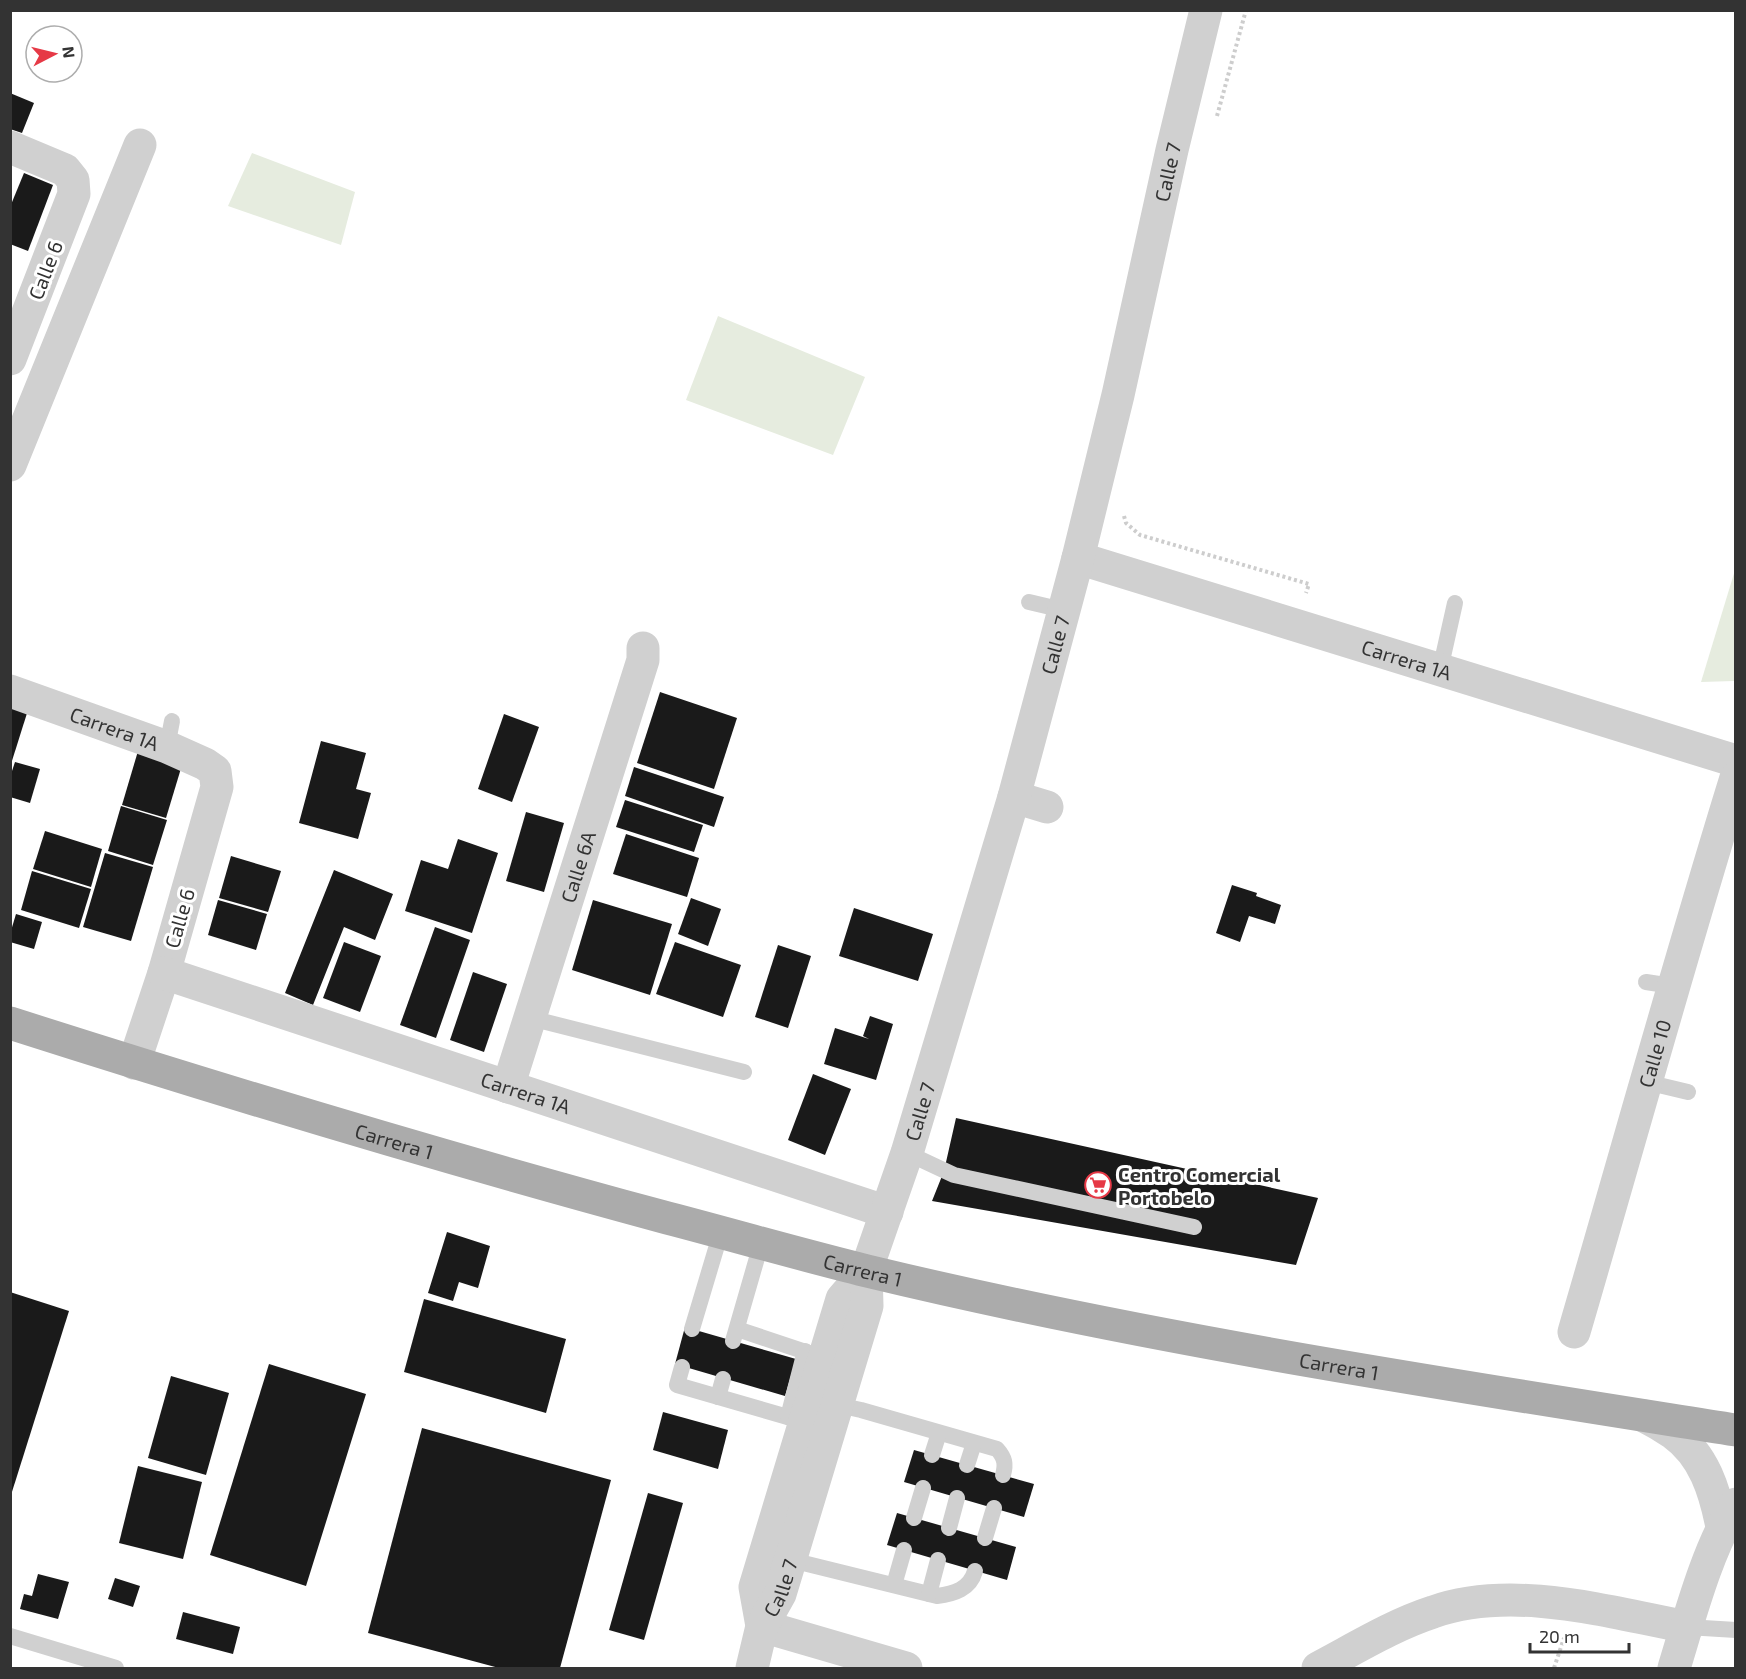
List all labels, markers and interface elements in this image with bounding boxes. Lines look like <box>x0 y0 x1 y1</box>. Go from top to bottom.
north arrow <box>24 24 84 84</box>
text: N <box>59 45 80 59</box>
street label: Calle 7 <box>1149 140 1185 204</box>
street label: Calle 6 <box>23 237 67 303</box>
street label: Calle 7 <box>1035 613 1074 677</box>
street label: Carrera 1A <box>1359 634 1455 685</box>
street label: Carrera 1A <box>67 701 163 755</box>
street label: Calle 6A <box>555 828 600 905</box>
street label: Calle 6 <box>159 885 199 951</box>
street label: Calle 10 <box>1633 1017 1675 1090</box>
street label: Carrera 1A <box>478 1067 574 1119</box>
street label: Calle 7 <box>899 1079 940 1144</box>
street label: Carrera 1 <box>352 1118 436 1164</box>
place label: Centro Comercial Portobelo <box>1118 1162 1281 1209</box>
supermarket icon: Centro Comercial Portobelo <box>1083 1170 1113 1200</box>
street label: Carrera 1 <box>821 1248 905 1291</box>
street label: Carrera 1 <box>1298 1347 1381 1385</box>
street label: Calle 7 <box>758 1556 802 1621</box>
scale bar <box>1530 1616 1629 1654</box>
text: 20 m <box>1539 1625 1580 1647</box>

